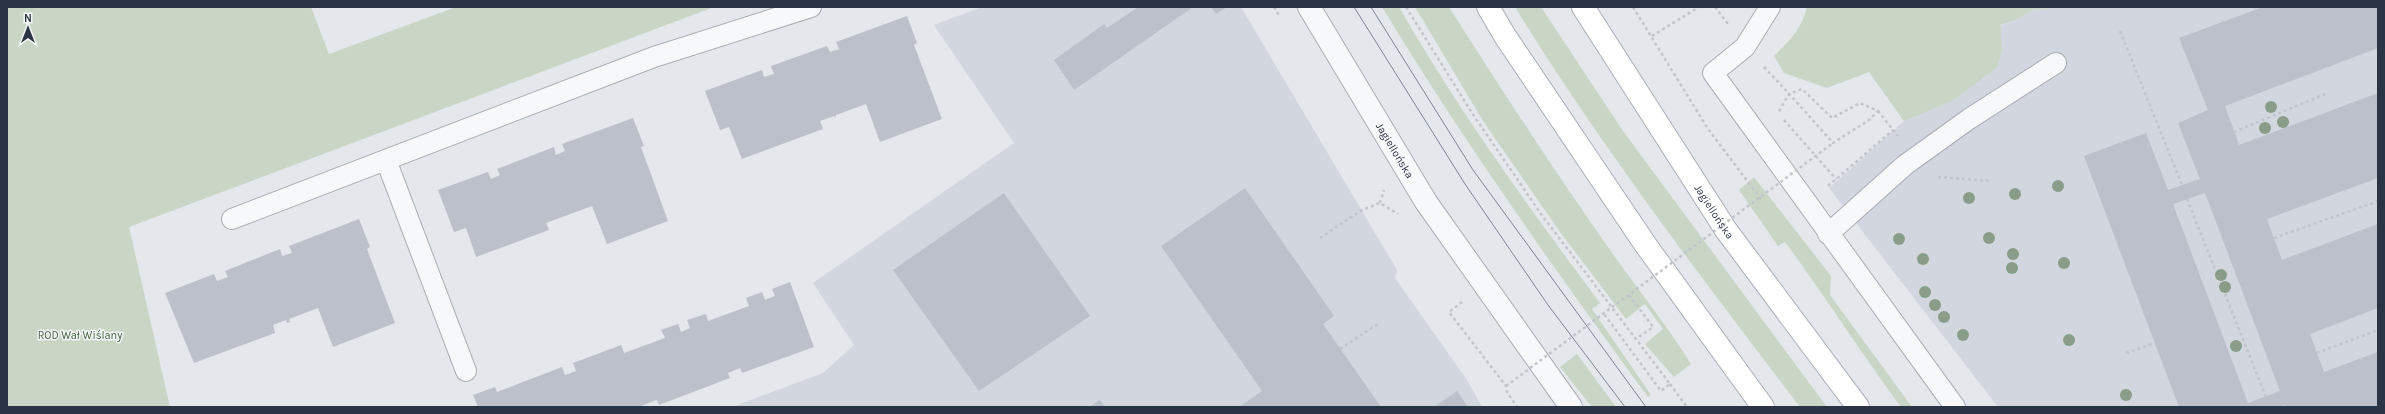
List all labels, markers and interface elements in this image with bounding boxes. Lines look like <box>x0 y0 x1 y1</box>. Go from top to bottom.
north arrow <box>8 8 48 48</box>
text: N <box>24 12 32 25</box>
street label: Jagiellońska <box>1373 120 1417 180</box>
street label: Jagiellońska <box>1692 182 1737 241</box>
park label: ROD Wał Wiślany <box>38 329 122 342</box>

